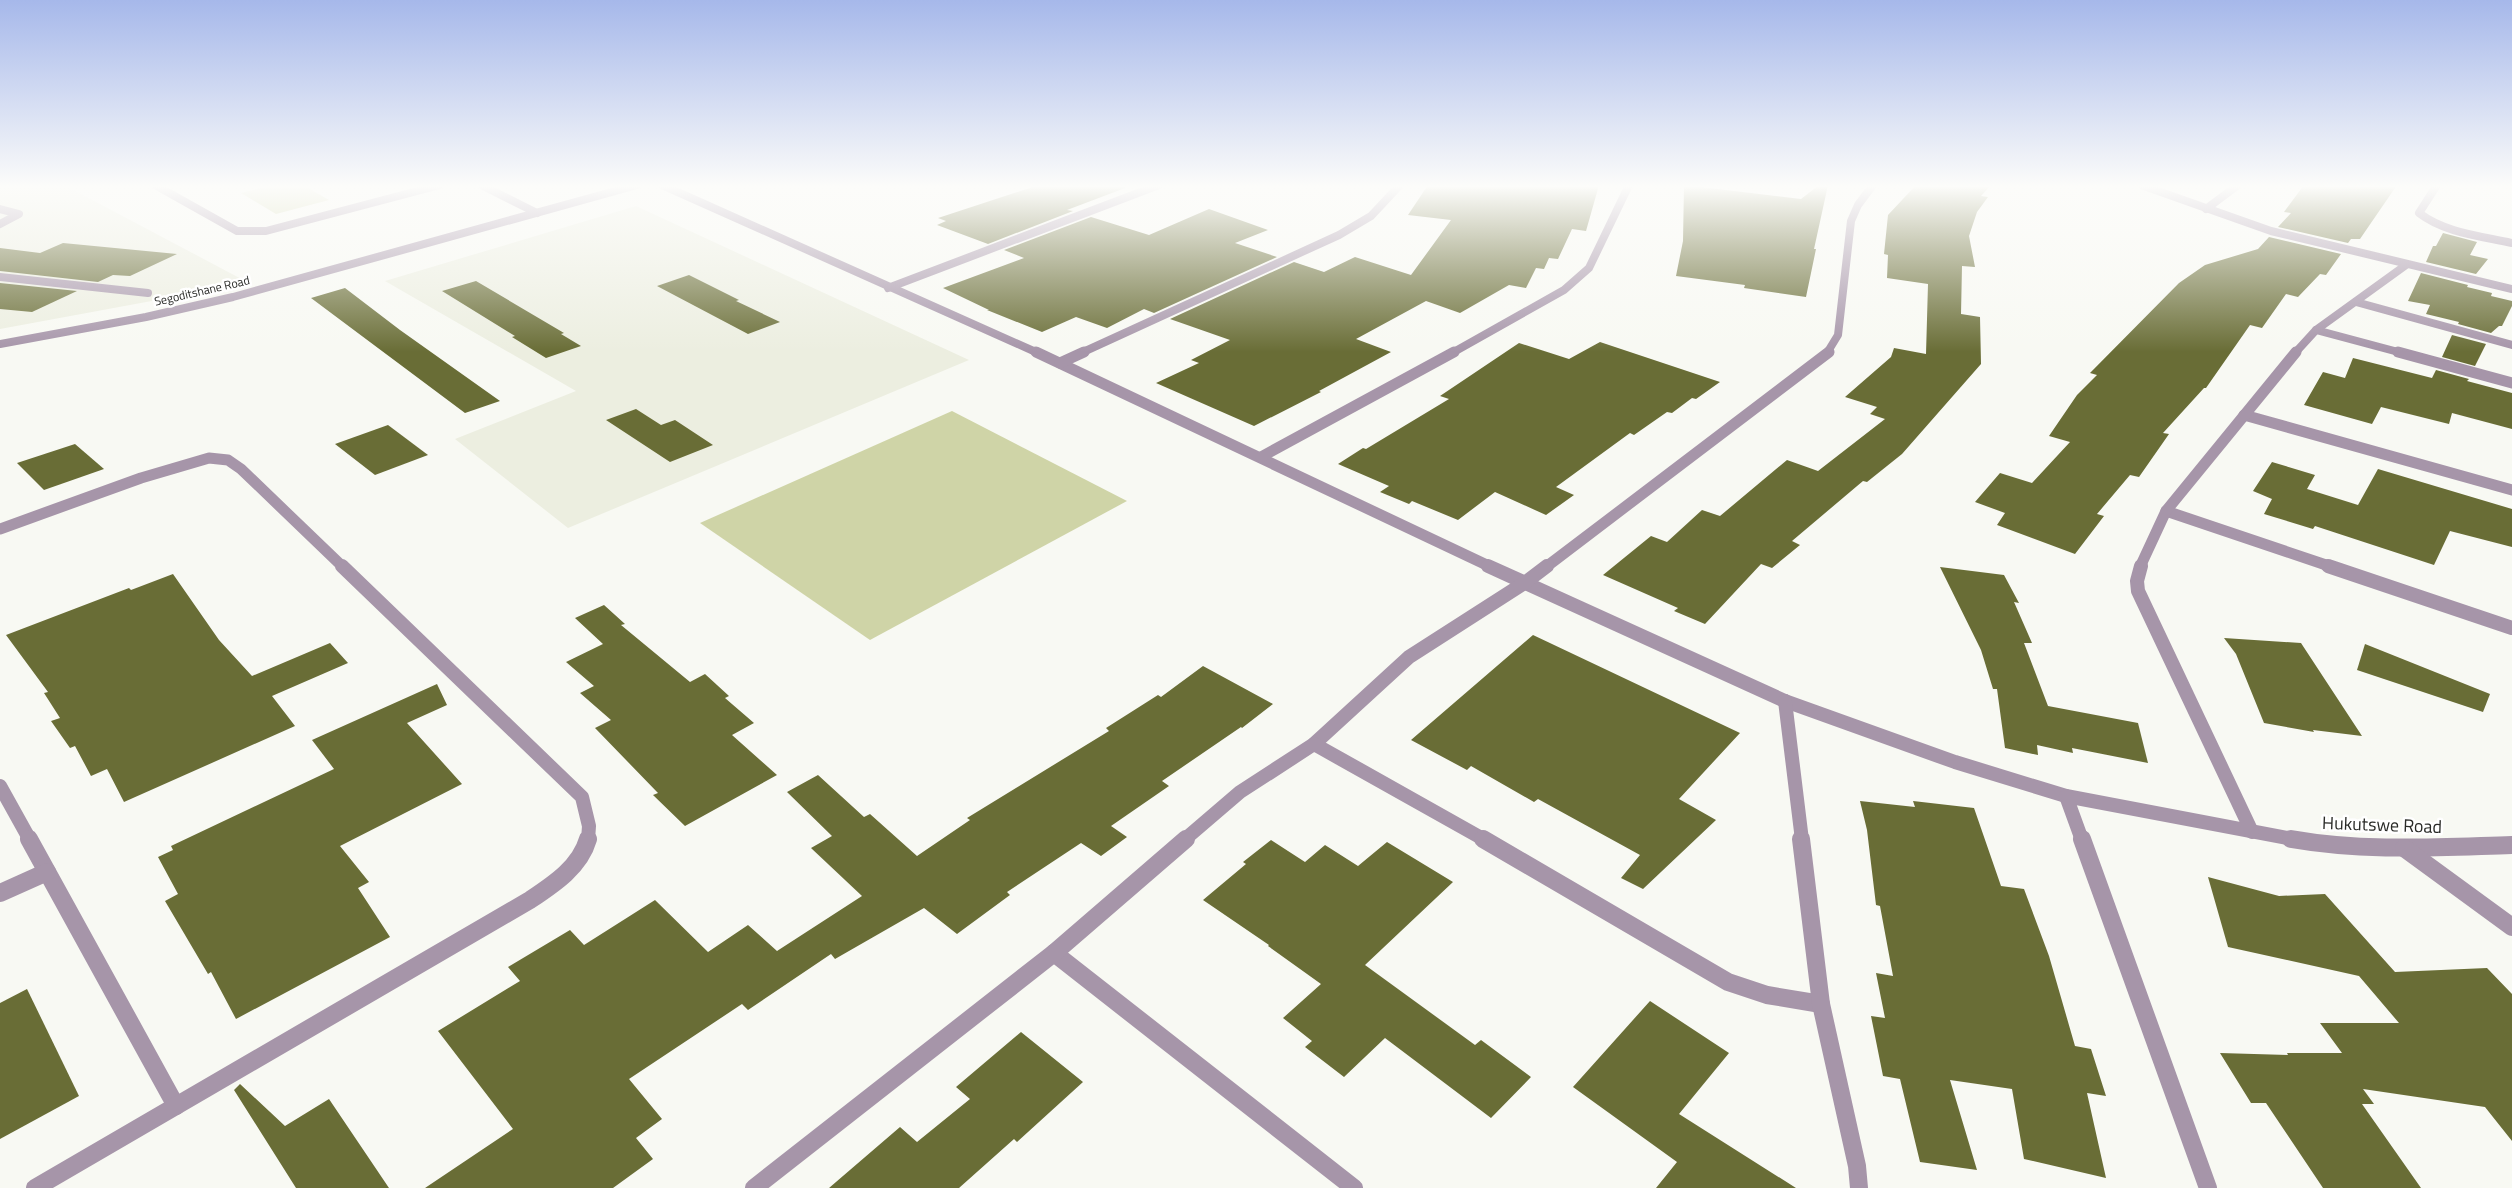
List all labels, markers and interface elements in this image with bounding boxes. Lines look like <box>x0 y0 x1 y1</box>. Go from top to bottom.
street label: Segoditshane Road <box>152 270 251 311</box>
street label: Hukutswe Road <box>2322 809 2443 840</box>

